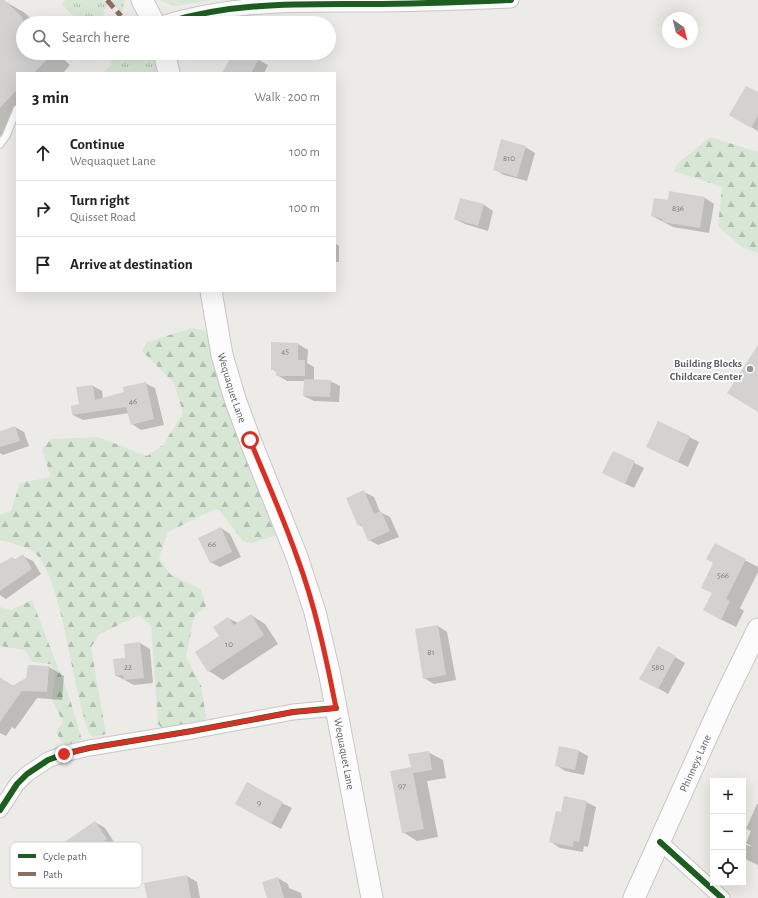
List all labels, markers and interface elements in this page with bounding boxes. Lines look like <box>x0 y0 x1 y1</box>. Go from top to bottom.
north arrow <box>662 12 698 48</box>
search box <box>16 16 336 60</box>
icon: search <box>30 27 52 49</box>
text: Search here <box>62 30 130 45</box>
text: 3 min <box>32 89 69 106</box>
text: Walk · 200 m <box>254 91 320 104</box>
text: Continue <box>70 137 125 152</box>
icon: ahead <box>32 142 54 164</box>
text: 100 m <box>289 146 320 159</box>
house number: 810 <box>503 154 515 163</box>
text: Wequaquet Lane <box>70 155 156 168</box>
text: Turn right <box>70 193 129 208</box>
icon: right <box>32 198 54 220</box>
text: 100 m <box>289 202 320 215</box>
house number: 836 <box>672 204 684 213</box>
text: Quisset Road <box>70 211 136 224</box>
icon: arrive <box>32 254 54 276</box>
text: Arrive at destination <box>70 257 193 272</box>
house number: 45 <box>281 347 289 356</box>
street label: Wequaquet Lane <box>216 351 248 424</box>
place label: Building Blocks Childcare Center <box>670 358 742 382</box>
marker: Building Blocks Childcare Center <box>745 364 755 374</box>
house number: 46 <box>129 397 137 406</box>
route start <box>241 431 259 449</box>
house number: 66 <box>208 540 216 549</box>
house number: 566 <box>717 571 729 580</box>
house number: 10 <box>225 640 233 649</box>
house number: 81 <box>427 648 435 657</box>
house number: 22 <box>124 663 132 672</box>
house number: 580 <box>652 663 665 672</box>
street label: Wequaquet Lane <box>332 717 356 790</box>
street label: Phinneys Lane <box>678 733 713 794</box>
route end <box>55 745 73 763</box>
map controls <box>710 778 746 886</box>
button: + <box>710 778 746 814</box>
house number: 97 <box>398 782 406 791</box>
house number: 9 <box>257 799 261 808</box>
button: − <box>710 814 746 850</box>
legend <box>10 842 142 888</box>
button: locate <box>710 850 746 886</box>
text: Cycle path <box>43 851 87 862</box>
text: Path <box>43 869 63 880</box>

